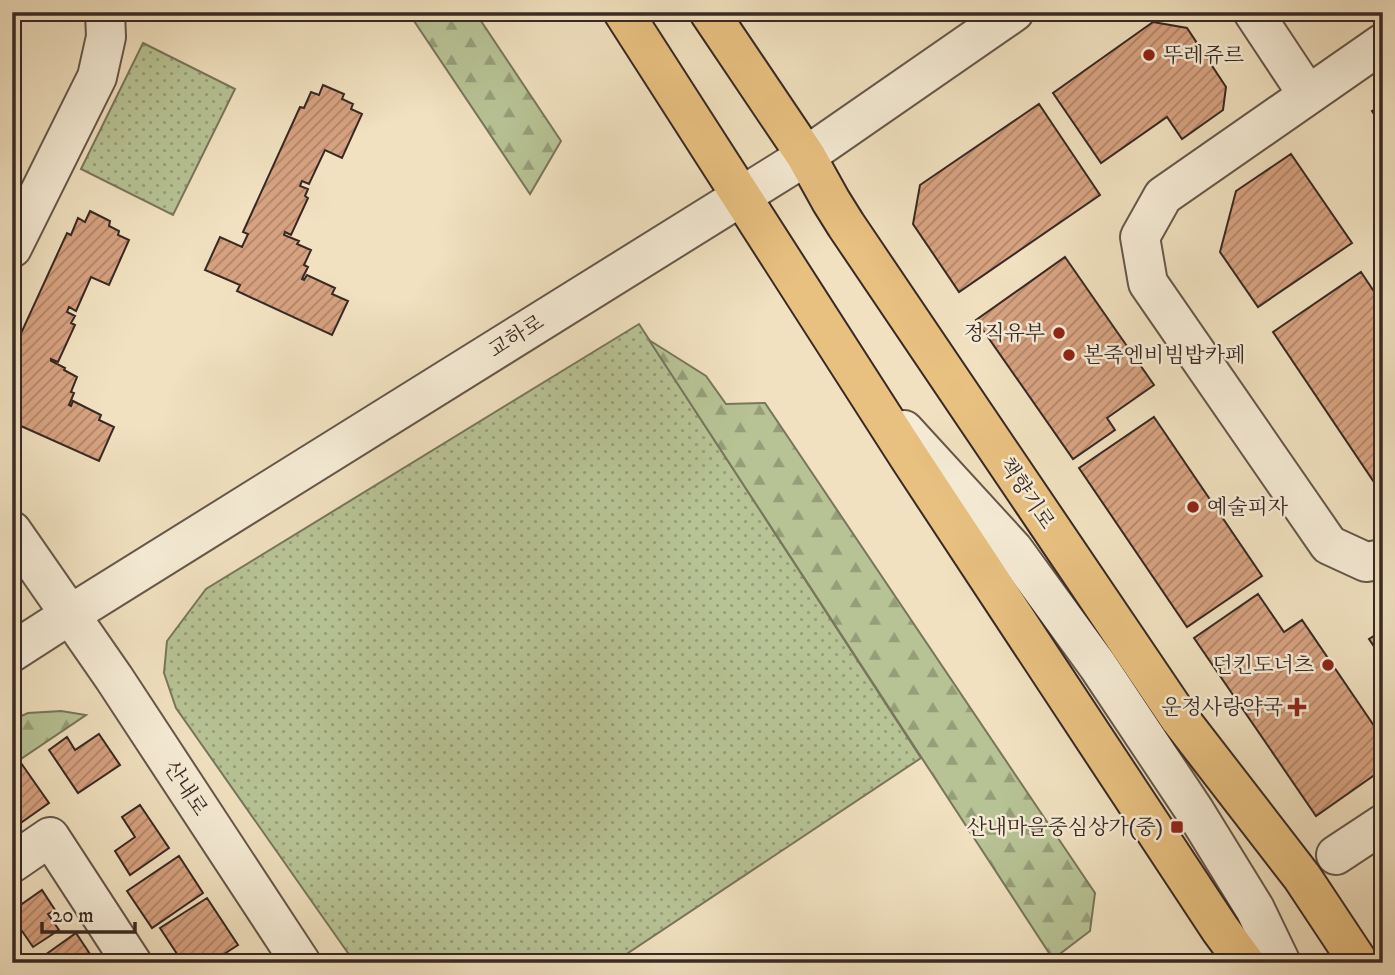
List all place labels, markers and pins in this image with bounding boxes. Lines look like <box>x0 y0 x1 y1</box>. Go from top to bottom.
place label: 뚜레쥬르 <box>1163 43 1244 69</box>
marker: 뚜레쥬르 <box>1141 47 1157 63</box>
place label: 정직유부 <box>964 321 1045 347</box>
marker: 정직유부 <box>1051 325 1067 341</box>
place label: 본죽엔비빔밥카페 <box>1083 343 1245 369</box>
marker: 본죽엔비빔밥카페 <box>1061 347 1077 363</box>
place label: 예술피자 <box>1207 495 1289 521</box>
marker: 예술피자 <box>1185 499 1201 515</box>
place label: 던킨도너츠 <box>1213 653 1314 679</box>
marker: 던킨도너츠 <box>1320 657 1336 673</box>
place label: 운정사랑약국 <box>1161 695 1283 721</box>
marker: 운정사랑약국 <box>1289 699 1305 715</box>
place label: 산내마을중심상가(중) <box>966 815 1163 841</box>
marker: 산내마을중심상가(중) <box>1169 819 1185 835</box>

